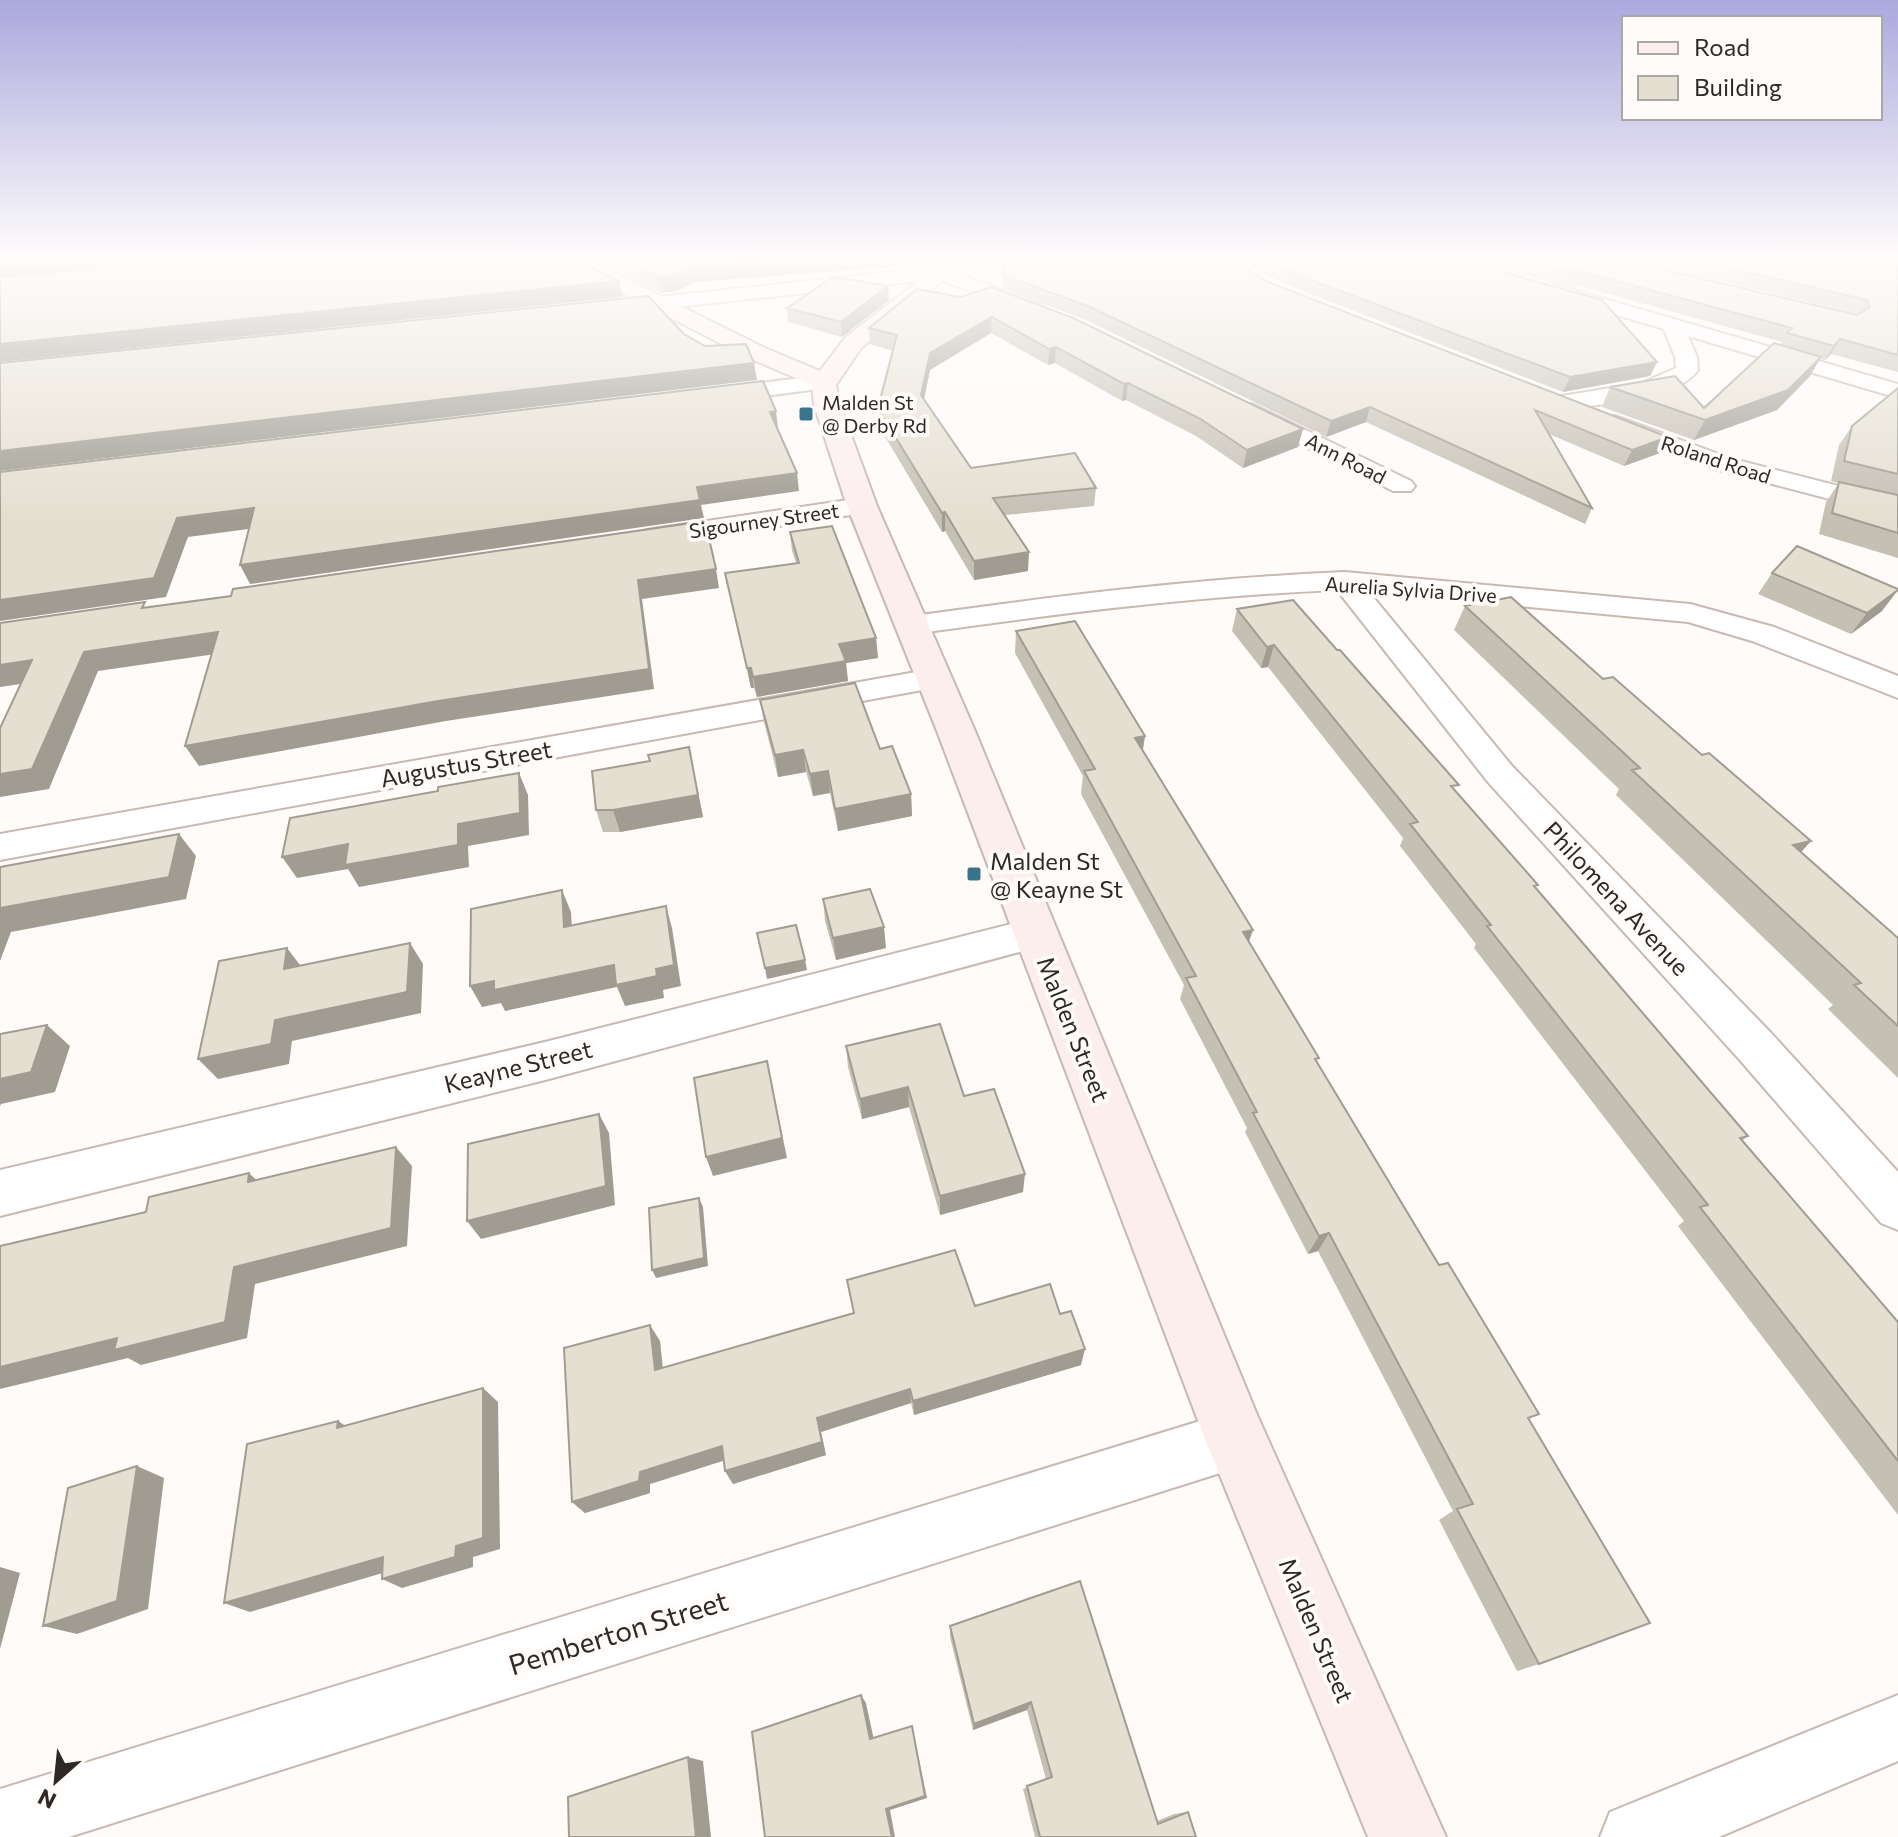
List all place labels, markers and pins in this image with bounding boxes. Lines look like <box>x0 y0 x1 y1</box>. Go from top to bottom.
place label: Malden St @ Derby Rd <box>822 390 927 437</box>
marker: Malden St @ Derby Rd <box>797 405 815 423</box>
place label: Malden St @ Keayne St <box>990 846 1123 903</box>
marker: Malden St @ Keayne St <box>965 865 983 883</box>

